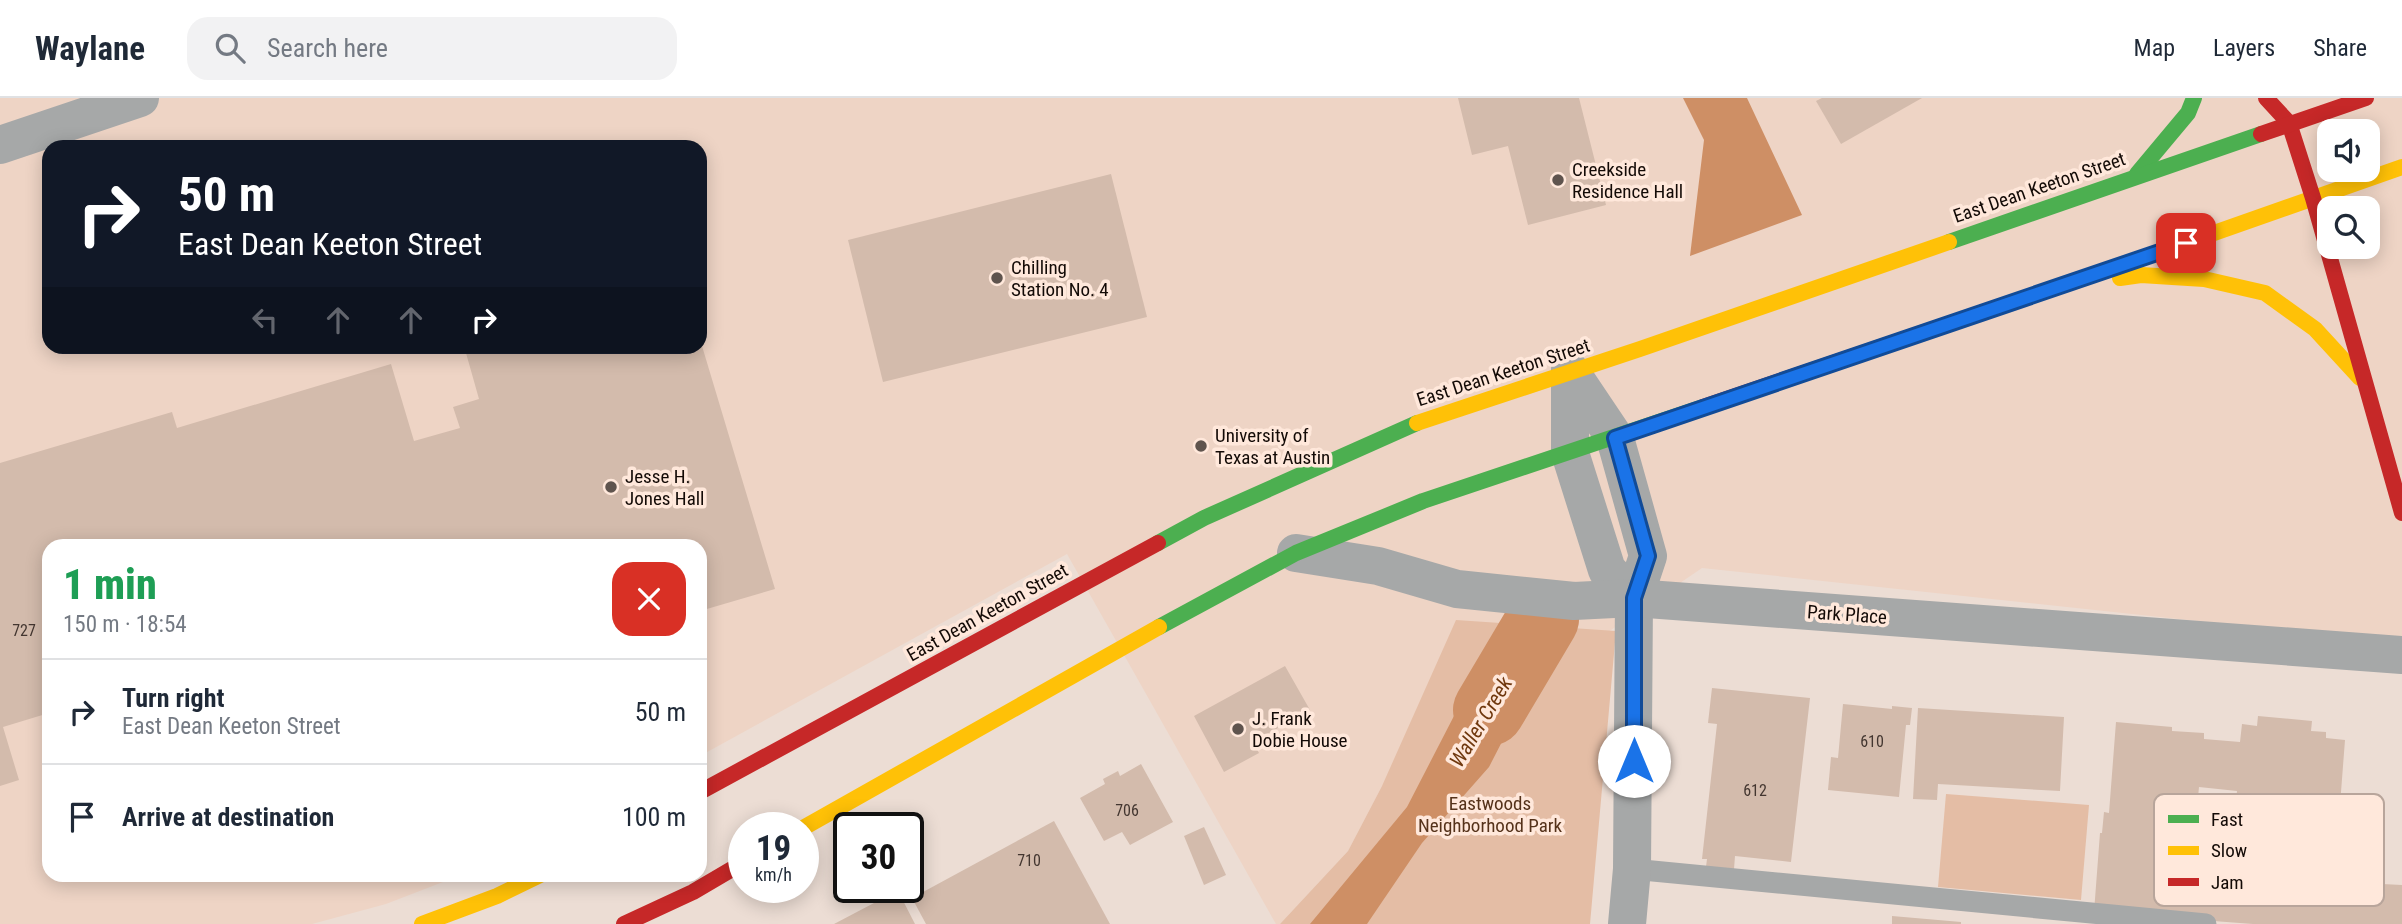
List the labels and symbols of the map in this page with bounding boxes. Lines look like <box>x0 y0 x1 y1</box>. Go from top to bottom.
street label: East Dean Keeton Street <box>1950 147 2128 228</box>
place label: Creekside Residence Hall <box>1572 158 1683 203</box>
marker: Creekside Residence Hall <box>1550 172 1566 188</box>
pin <box>2156 213 2216 273</box>
place label: Chilling Station No. 4 <box>1011 256 1109 301</box>
marker: Chilling Station No. 4 <box>989 270 1005 286</box>
street label: East Dean Keeton Street <box>1414 334 1593 411</box>
place label: University of Texas at Austin <box>1215 424 1330 469</box>
marker: University of Texas at Austin <box>1193 438 1209 454</box>
place label: Jesse H. Jones Hall <box>625 465 704 510</box>
marker: Jesse H. Jones Hall <box>603 479 619 495</box>
street label: East Dean Keeton Street <box>903 559 1072 666</box>
street label: Park Place <box>1806 600 1888 629</box>
house number: 727 <box>12 621 36 640</box>
water label: Waller Creek <box>1445 672 1518 771</box>
place label: J. Frank Dobie House <box>1252 707 1348 752</box>
marker: J. Frank Dobie House <box>1230 721 1246 737</box>
position arrow <box>1597 724 1671 798</box>
house number: 610 <box>1860 732 1884 751</box>
house number: 612 <box>1743 781 1767 800</box>
park label: Eastwoods Neighborhood Park <box>1418 792 1563 837</box>
legend <box>2154 794 2384 906</box>
house number: 706 <box>1115 801 1139 820</box>
text: Fast <box>2211 808 2243 831</box>
speed limit sign: 30 <box>833 812 924 903</box>
text: Slow <box>2211 839 2247 862</box>
house number: 710 <box>1017 851 1041 870</box>
text: Jam <box>2211 871 2244 894</box>

